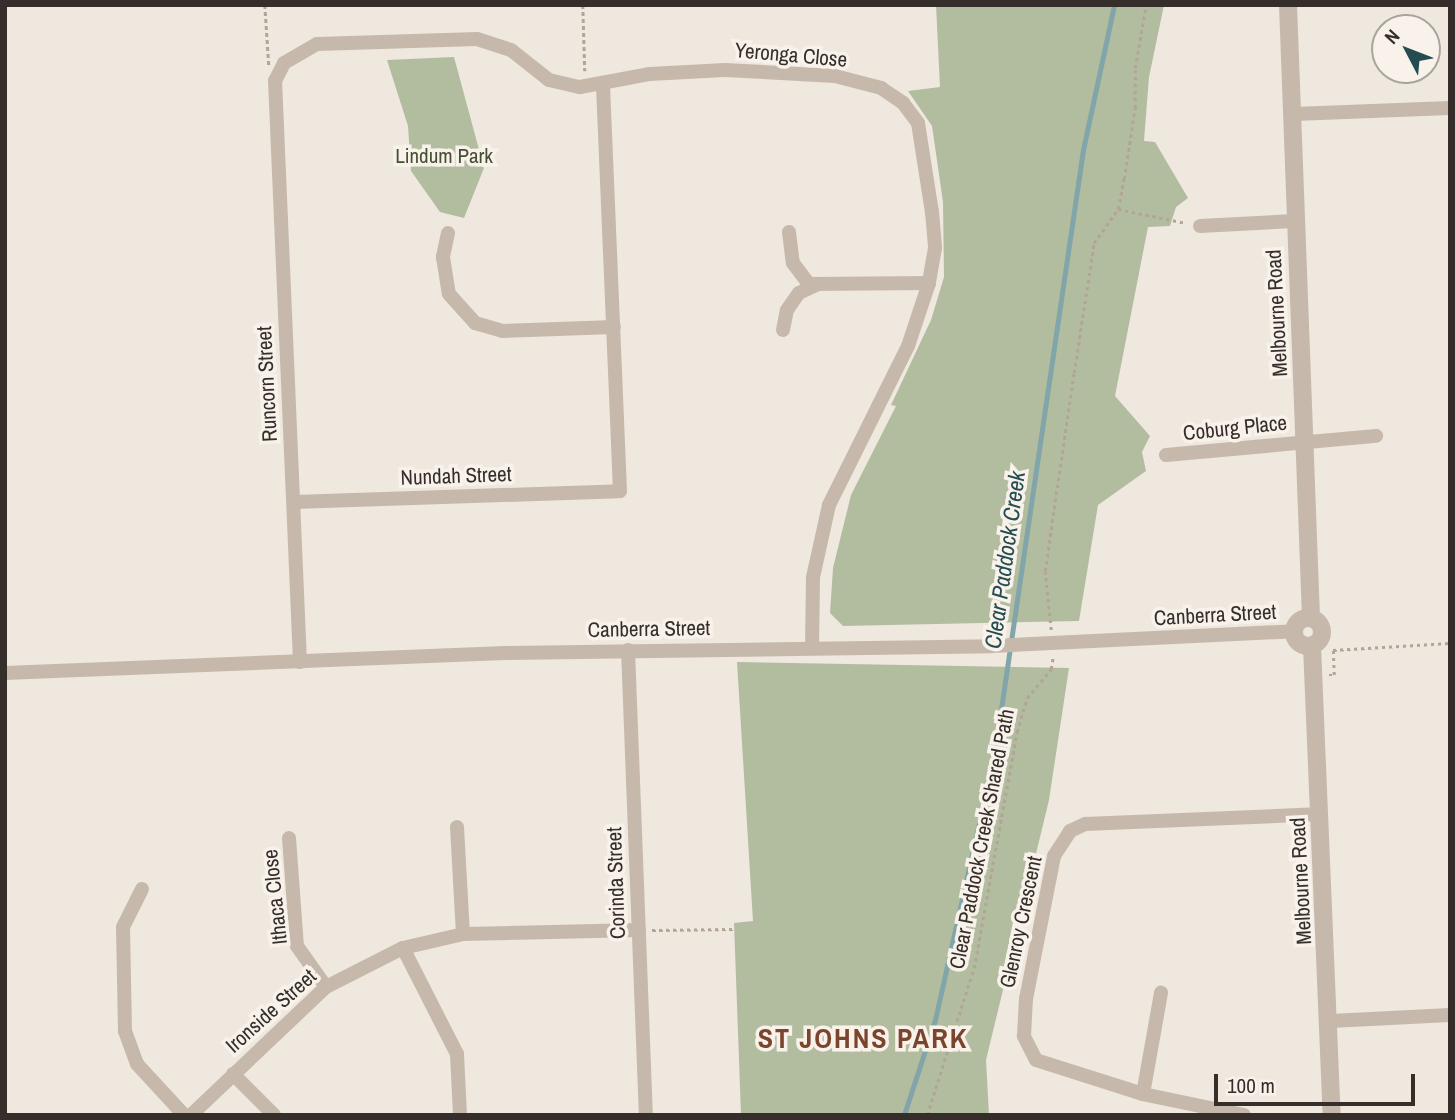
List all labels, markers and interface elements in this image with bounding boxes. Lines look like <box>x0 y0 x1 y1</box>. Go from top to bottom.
north arrow <box>1371 14 1441 84</box>
text: N <box>1378 23 1405 49</box>
street label: Yeronga Close <box>734 38 848 72</box>
park label: Lindum Park <box>395 143 493 169</box>
street label: Melbourne Road <box>1261 249 1293 377</box>
street label: Runcorn Street <box>251 326 283 442</box>
street label: Coburg Place <box>1182 410 1288 446</box>
street label: Nundah Street <box>400 461 512 491</box>
water label: Clear Paddock Creek <box>979 469 1031 651</box>
street label: Canberra Street <box>1153 599 1277 631</box>
street label: Canberra Street <box>588 615 710 643</box>
street label: Clear Paddock Creek Shared Path <box>944 707 1020 971</box>
street label: Melbourne Road <box>1285 817 1317 945</box>
street label: Corinda Street <box>601 827 631 939</box>
street label: Ithaca Close <box>257 848 293 946</box>
street label: Glenroy Crescent <box>995 854 1047 990</box>
street label: Ironside Street <box>221 964 321 1058</box>
district label: ST JOHNS PARK <box>759 1021 967 1055</box>
scale bar <box>1217 1060 1418 1104</box>
text: 100 m <box>1227 1071 1275 1100</box>

